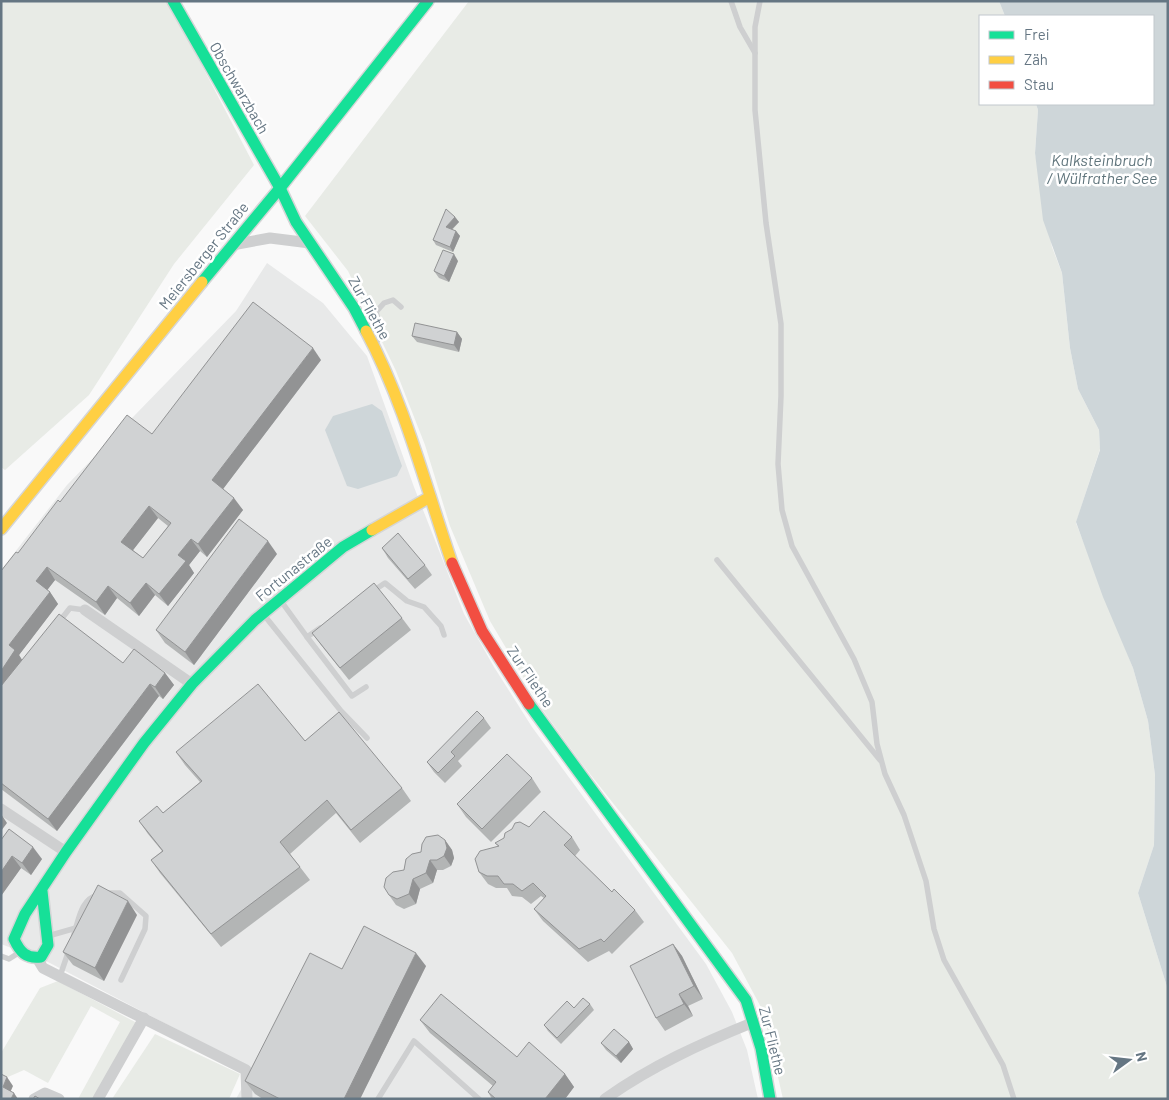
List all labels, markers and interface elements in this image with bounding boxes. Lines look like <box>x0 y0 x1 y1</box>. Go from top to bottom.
legend <box>979 15 1154 105</box>
text: Frei <box>1024 25 1050 43</box>
street label: Obschwarzbach <box>206 39 273 136</box>
text: Zäh <box>1024 50 1048 68</box>
text: Stau <box>1024 75 1054 93</box>
water label: Kalksteinbruch / Wülfrather See <box>1047 150 1157 187</box>
street label: Meiersberger Straße <box>154 198 252 313</box>
street label: Zur Fliethe <box>345 273 395 342</box>
street label: Fortunastraße <box>252 532 335 605</box>
street label: Zur Fliethe <box>504 642 558 710</box>
street label: Zur Fliethe <box>756 1005 790 1077</box>
north arrow <box>1104 1035 1154 1085</box>
text: N <box>1133 1050 1151 1063</box>

